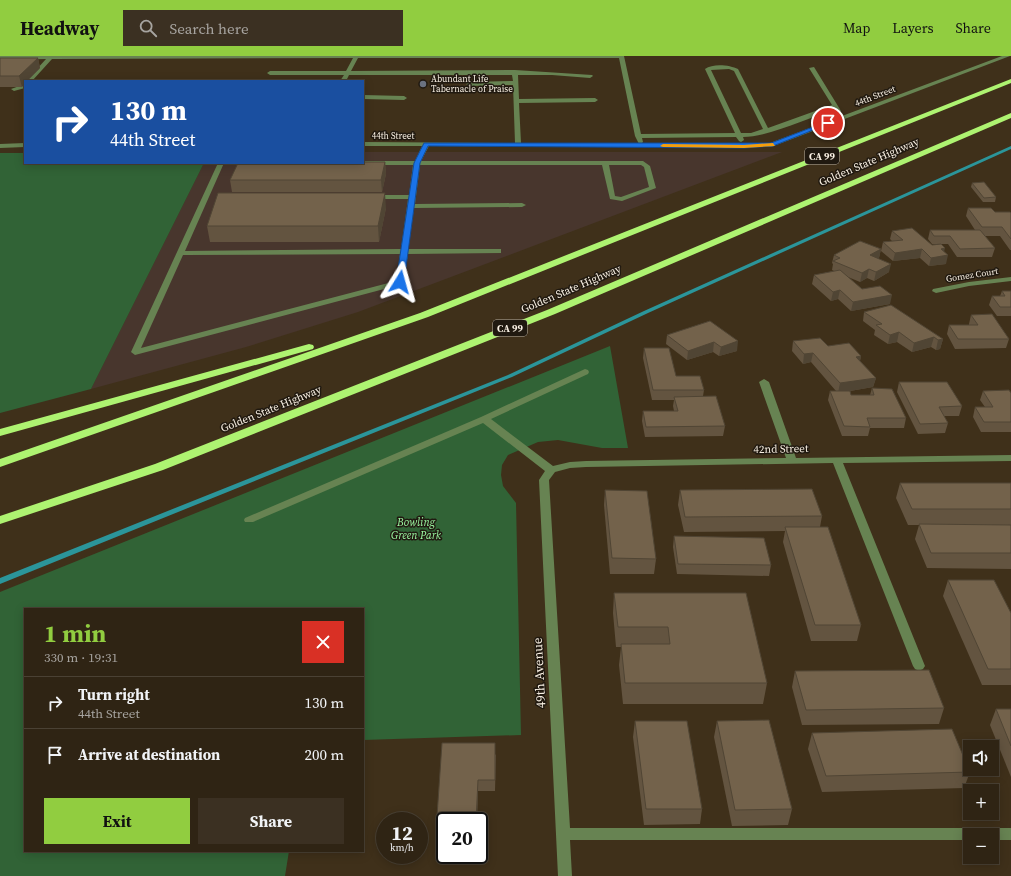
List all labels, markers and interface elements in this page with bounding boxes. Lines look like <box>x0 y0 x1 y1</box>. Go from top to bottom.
search box <box>123 10 403 46</box>
text: Headway <box>20 15 99 41</box>
icon: search <box>137 17 159 39</box>
text: Search here <box>169 18 249 39</box>
text: Map <box>843 18 870 38</box>
text: Layers <box>892 18 934 38</box>
text: Share <box>956 18 991 38</box>
place label: Abundant Life Tabernacle of Praise <box>431 73 513 95</box>
marker: Abundant Life Tabernacle of Praise <box>418 79 428 89</box>
street label: 44th Street <box>853 83 897 109</box>
text: 130 m <box>110 91 187 129</box>
icon: right <box>44 96 96 148</box>
pin <box>811 106 845 140</box>
icon: arrive <box>817 112 839 134</box>
text: 44th Street <box>110 127 195 152</box>
street label: 44th Street <box>372 130 414 142</box>
street label: Golden State Highway <box>817 134 922 190</box>
road number: CA 99 <box>805 148 839 164</box>
position arrow <box>379 261 421 303</box>
street label: Golden State Highway <box>519 261 624 317</box>
street label: Gomez Court <box>945 265 999 285</box>
road number: CA 99 <box>493 320 527 336</box>
street label: Golden State Highway <box>218 382 324 436</box>
street label: 42nd Street <box>753 441 809 457</box>
park label: Bowling Green Park <box>391 515 442 543</box>
text: 1 min <box>44 617 106 650</box>
button: close <box>302 621 344 663</box>
street label: 49th Avenue <box>529 637 549 709</box>
text: 330 m · 19:31 <box>44 649 118 666</box>
text: Turn right <box>78 684 150 705</box>
icon: right <box>44 692 66 714</box>
text: 130 m <box>304 692 344 713</box>
text: 44th Street <box>78 705 140 722</box>
map controls <box>963 740 999 864</box>
button: sound <box>963 740 999 776</box>
icon: arrive <box>44 744 66 766</box>
text: Arrive at destination <box>78 744 220 765</box>
text: 200 m <box>304 744 344 765</box>
button: + <box>963 784 999 820</box>
button: Exit <box>44 798 190 844</box>
button: Share <box>198 798 344 844</box>
speed limit sign: 20 <box>436 812 488 864</box>
text: 12 <box>391 819 413 847</box>
button: − <box>963 828 999 864</box>
text: km/h <box>390 841 414 854</box>

